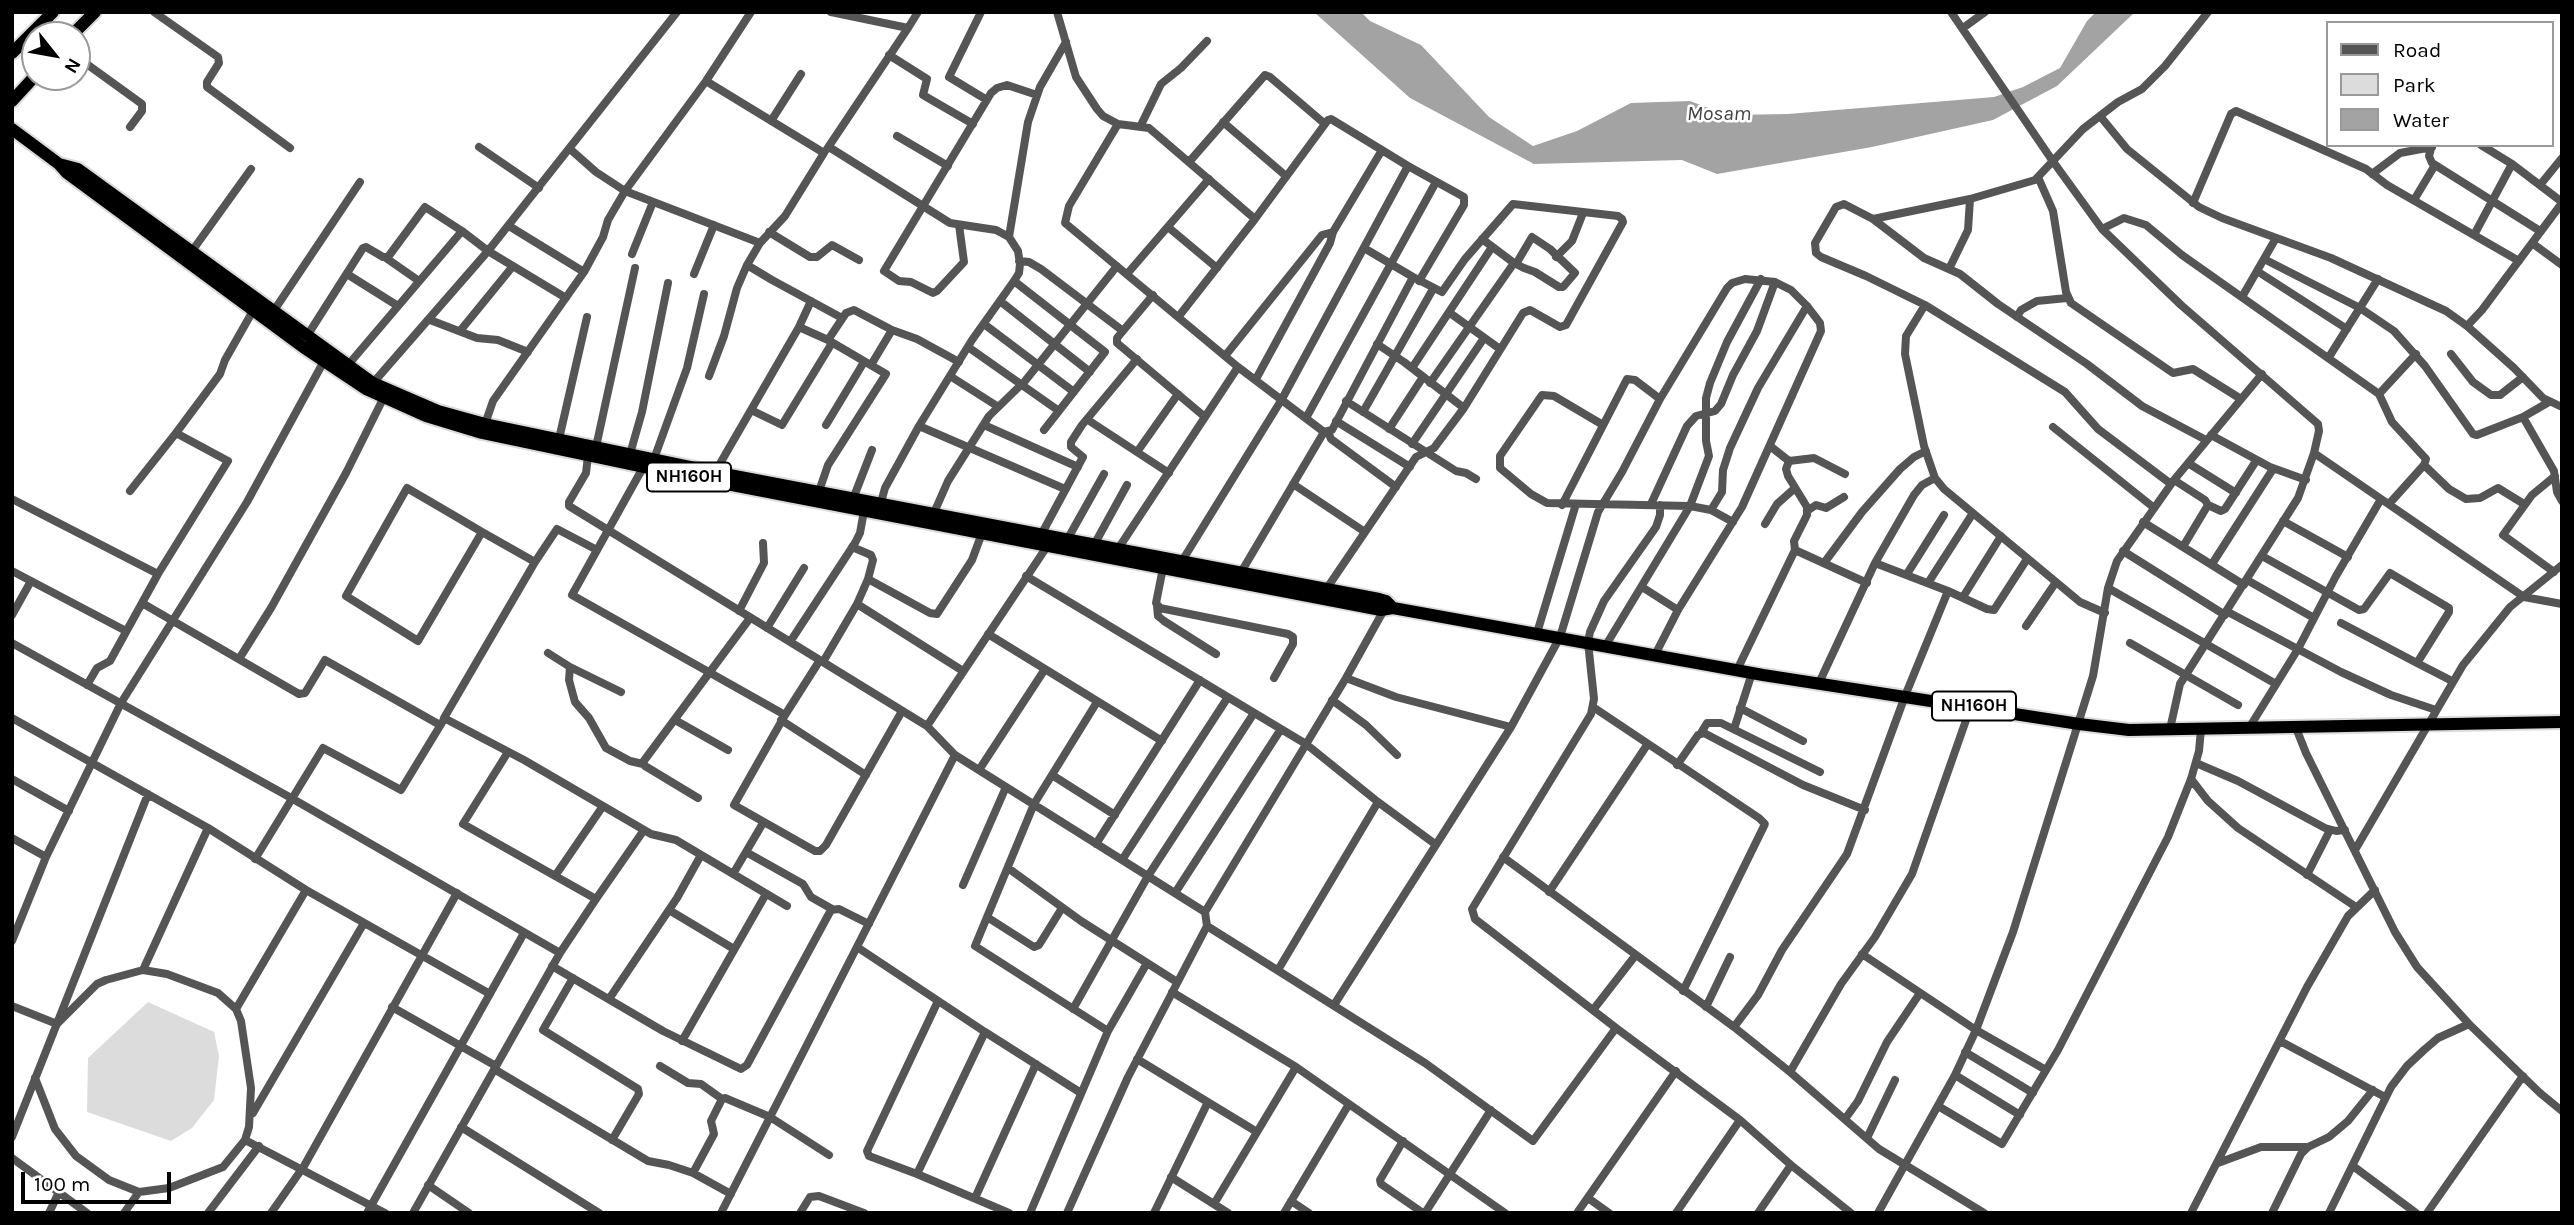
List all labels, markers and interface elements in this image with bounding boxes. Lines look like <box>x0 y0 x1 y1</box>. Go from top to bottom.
north arrow <box>21 21 91 91</box>
legend <box>2326 21 2553 147</box>
text: Road <box>2393 38 2441 62</box>
text: N <box>59 54 85 77</box>
text: Park <box>2393 73 2436 97</box>
water label: Mosam <box>1687 101 1751 127</box>
text: Water <box>2393 108 2449 132</box>
road number: NH160H <box>647 462 731 491</box>
road number: NH160H <box>1932 692 2016 720</box>
scale bar <box>24 1158 175 1202</box>
text: 100 m <box>34 1172 91 1196</box>

